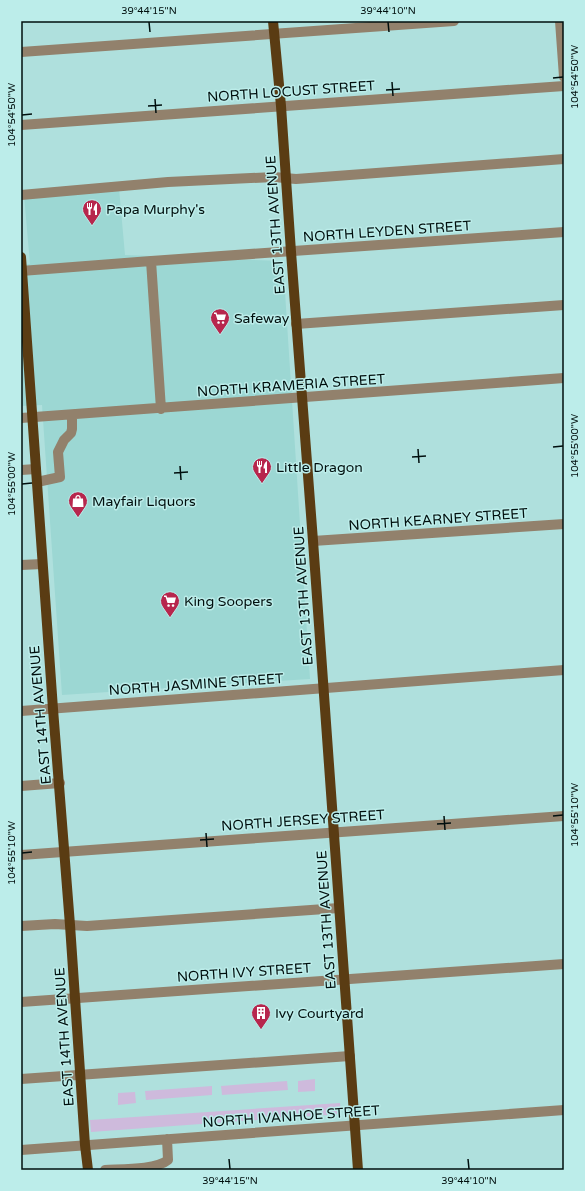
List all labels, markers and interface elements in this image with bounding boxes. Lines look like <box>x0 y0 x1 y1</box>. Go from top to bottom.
text: 39°44'15"N <box>121 5 177 17</box>
text: 39°44'10"N <box>360 5 416 17</box>
text: 104°54'50"W <box>569 45 581 109</box>
street label: NORTH LOCUST STREET <box>206 77 376 106</box>
text: 104°54'50"W <box>6 83 18 147</box>
street label: EAST 13TH AVENUE <box>262 155 289 295</box>
restaurant icon: Papa Murphy's <box>81 198 103 226</box>
place label: Papa Murphy's <box>106 201 205 218</box>
street label: NORTH LEYDEN STREET <box>302 217 472 246</box>
supermarket icon: Safeway <box>209 307 231 335</box>
place label: Safeway <box>234 310 290 327</box>
street label: NORTH KRAMERIA STREET <box>196 370 386 401</box>
text: 104°55'00"W <box>569 414 581 478</box>
text: 104°55'00"W <box>6 452 18 516</box>
restaurant icon: Little Dragon <box>251 456 273 484</box>
place label: Little Dragon <box>276 459 363 476</box>
shop icon: Mayfair Liquors <box>67 490 89 518</box>
place label: Mayfair Liquors <box>92 493 196 510</box>
street label: NORTH KEARNEY STREET <box>348 505 529 534</box>
street label: EAST 13TH AVENUE <box>290 526 317 666</box>
supermarket icon: King Soopers <box>159 590 181 618</box>
place label: King Soopers <box>184 593 273 610</box>
street label: EAST 14TH AVENUE <box>26 645 55 785</box>
street label: NORTH JASMINE STREET <box>108 670 284 699</box>
text: 104°55'10"W <box>569 783 581 847</box>
street label: NORTH JERSEY STREET <box>221 806 386 835</box>
text: 104°55'10"W <box>6 821 18 885</box>
street label: EAST 13TH AVENUE <box>313 850 340 990</box>
street label: NORTH IVY STREET <box>176 959 312 986</box>
street label: EAST 14TH AVENUE <box>51 967 78 1107</box>
building icon: Ivy Courtyard <box>250 1002 272 1030</box>
place label: Ivy Courtyard <box>275 1005 364 1022</box>
street label: NORTH IVANHOE STREET <box>202 1102 381 1131</box>
text: 39°44'15"N <box>202 1175 258 1187</box>
text: 39°44'10"N <box>441 1175 497 1187</box>

